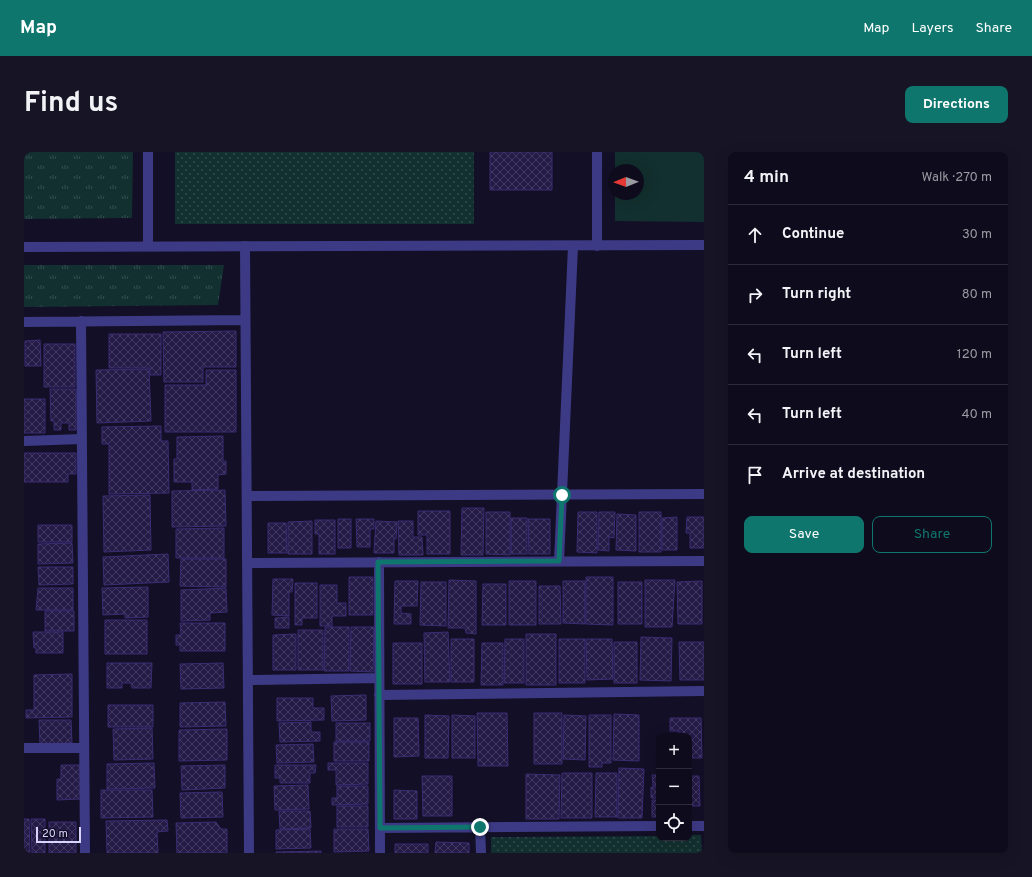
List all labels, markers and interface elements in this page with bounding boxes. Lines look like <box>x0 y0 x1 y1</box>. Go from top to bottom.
text: Map <box>20 16 57 40</box>
text: Map <box>863 20 889 37</box>
text: Layers <box>911 20 953 37</box>
text: Share <box>975 20 1012 37</box>
text: Find us <box>24 86 118 122</box>
button: Directions <box>905 86 1008 123</box>
north arrow <box>608 164 644 200</box>
text: 4 min <box>744 167 789 189</box>
text: Walk · 270 m <box>922 170 992 186</box>
icon: ahead <box>744 224 766 246</box>
text: Continue <box>782 225 844 244</box>
text: 30 m <box>962 227 992 243</box>
icon: right <box>744 284 766 306</box>
text: Turn right <box>782 285 851 304</box>
text: 80 m <box>962 287 992 303</box>
icon: left <box>744 344 766 366</box>
text: Turn left <box>782 345 842 364</box>
text: 120 m <box>957 347 992 363</box>
icon: left <box>744 404 766 426</box>
text: Turn left <box>782 405 842 424</box>
text: 40 m <box>962 407 992 423</box>
icon: arrive <box>744 464 766 486</box>
text: Arrive at destination <box>782 465 925 484</box>
route start <box>553 486 571 504</box>
button: Save <box>744 516 864 553</box>
button: Share <box>872 516 992 553</box>
map controls <box>656 733 692 841</box>
button: + <box>656 733 692 769</box>
button: − <box>656 769 692 805</box>
button: locate <box>656 805 692 841</box>
route end <box>471 818 489 836</box>
scale bar <box>36 825 81 844</box>
text: 20 m <box>42 827 68 841</box>

